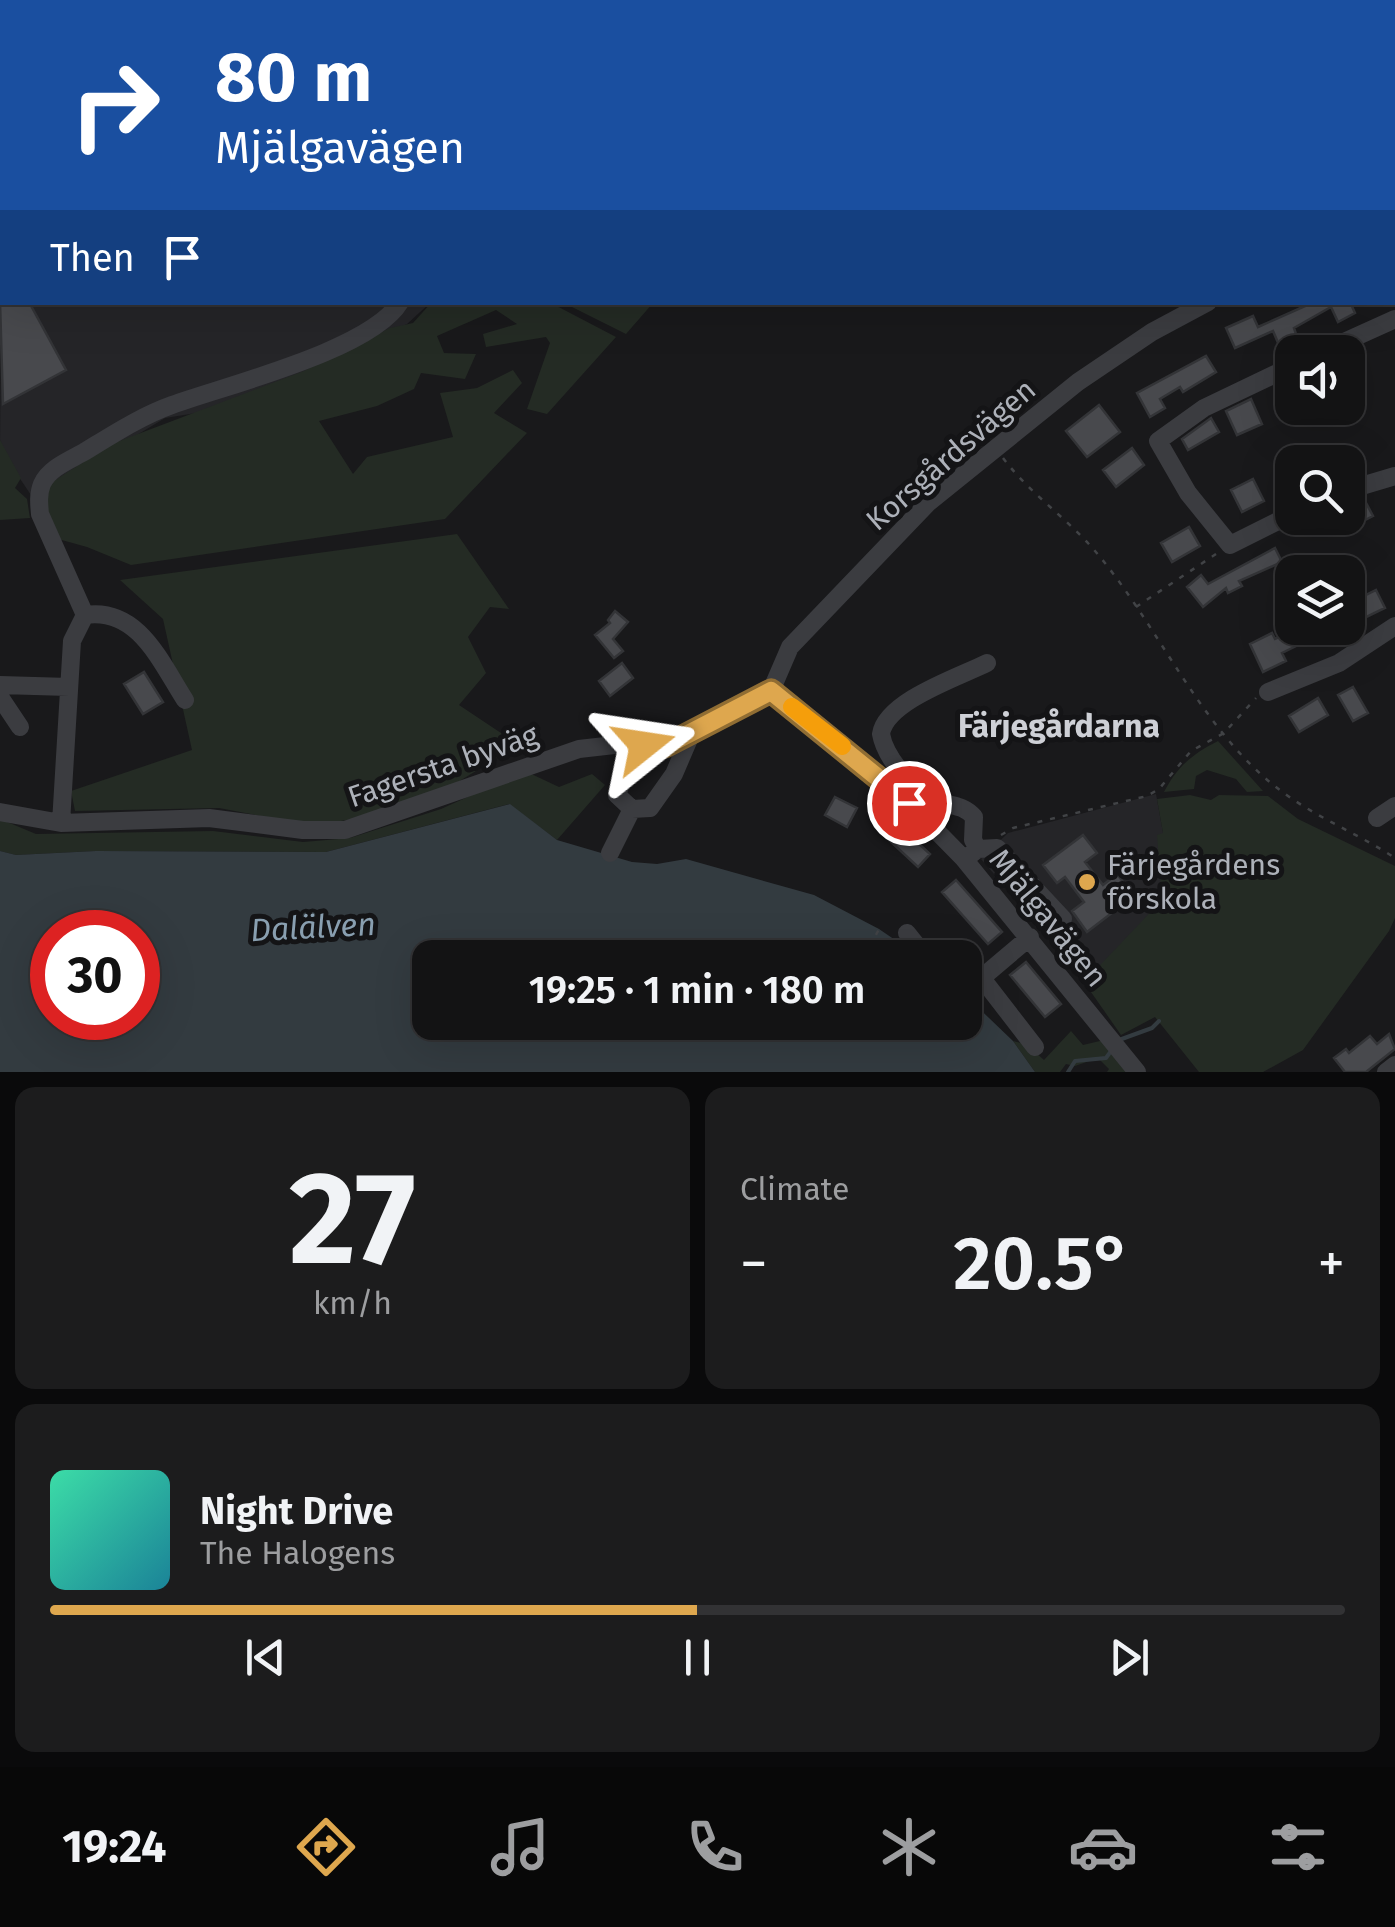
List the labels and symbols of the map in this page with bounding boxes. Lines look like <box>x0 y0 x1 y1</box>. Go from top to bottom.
street label: Korsgårdsvägen <box>859 372 1043 538</box>
position arrow <box>592 693 696 797</box>
district label: Färjegårdarna <box>958 707 1160 745</box>
street label: Fagersta byväg <box>343 716 543 815</box>
pin <box>867 761 952 846</box>
street label: Mjälgavägen <box>982 842 1114 994</box>
place label: Färjegårdens förskola <box>1107 847 1280 917</box>
marker: Färjegårdens förskola <box>1076 871 1098 893</box>
water label: Dalälven <box>249 905 377 949</box>
speed limit sign: 30 <box>30 910 160 1040</box>

